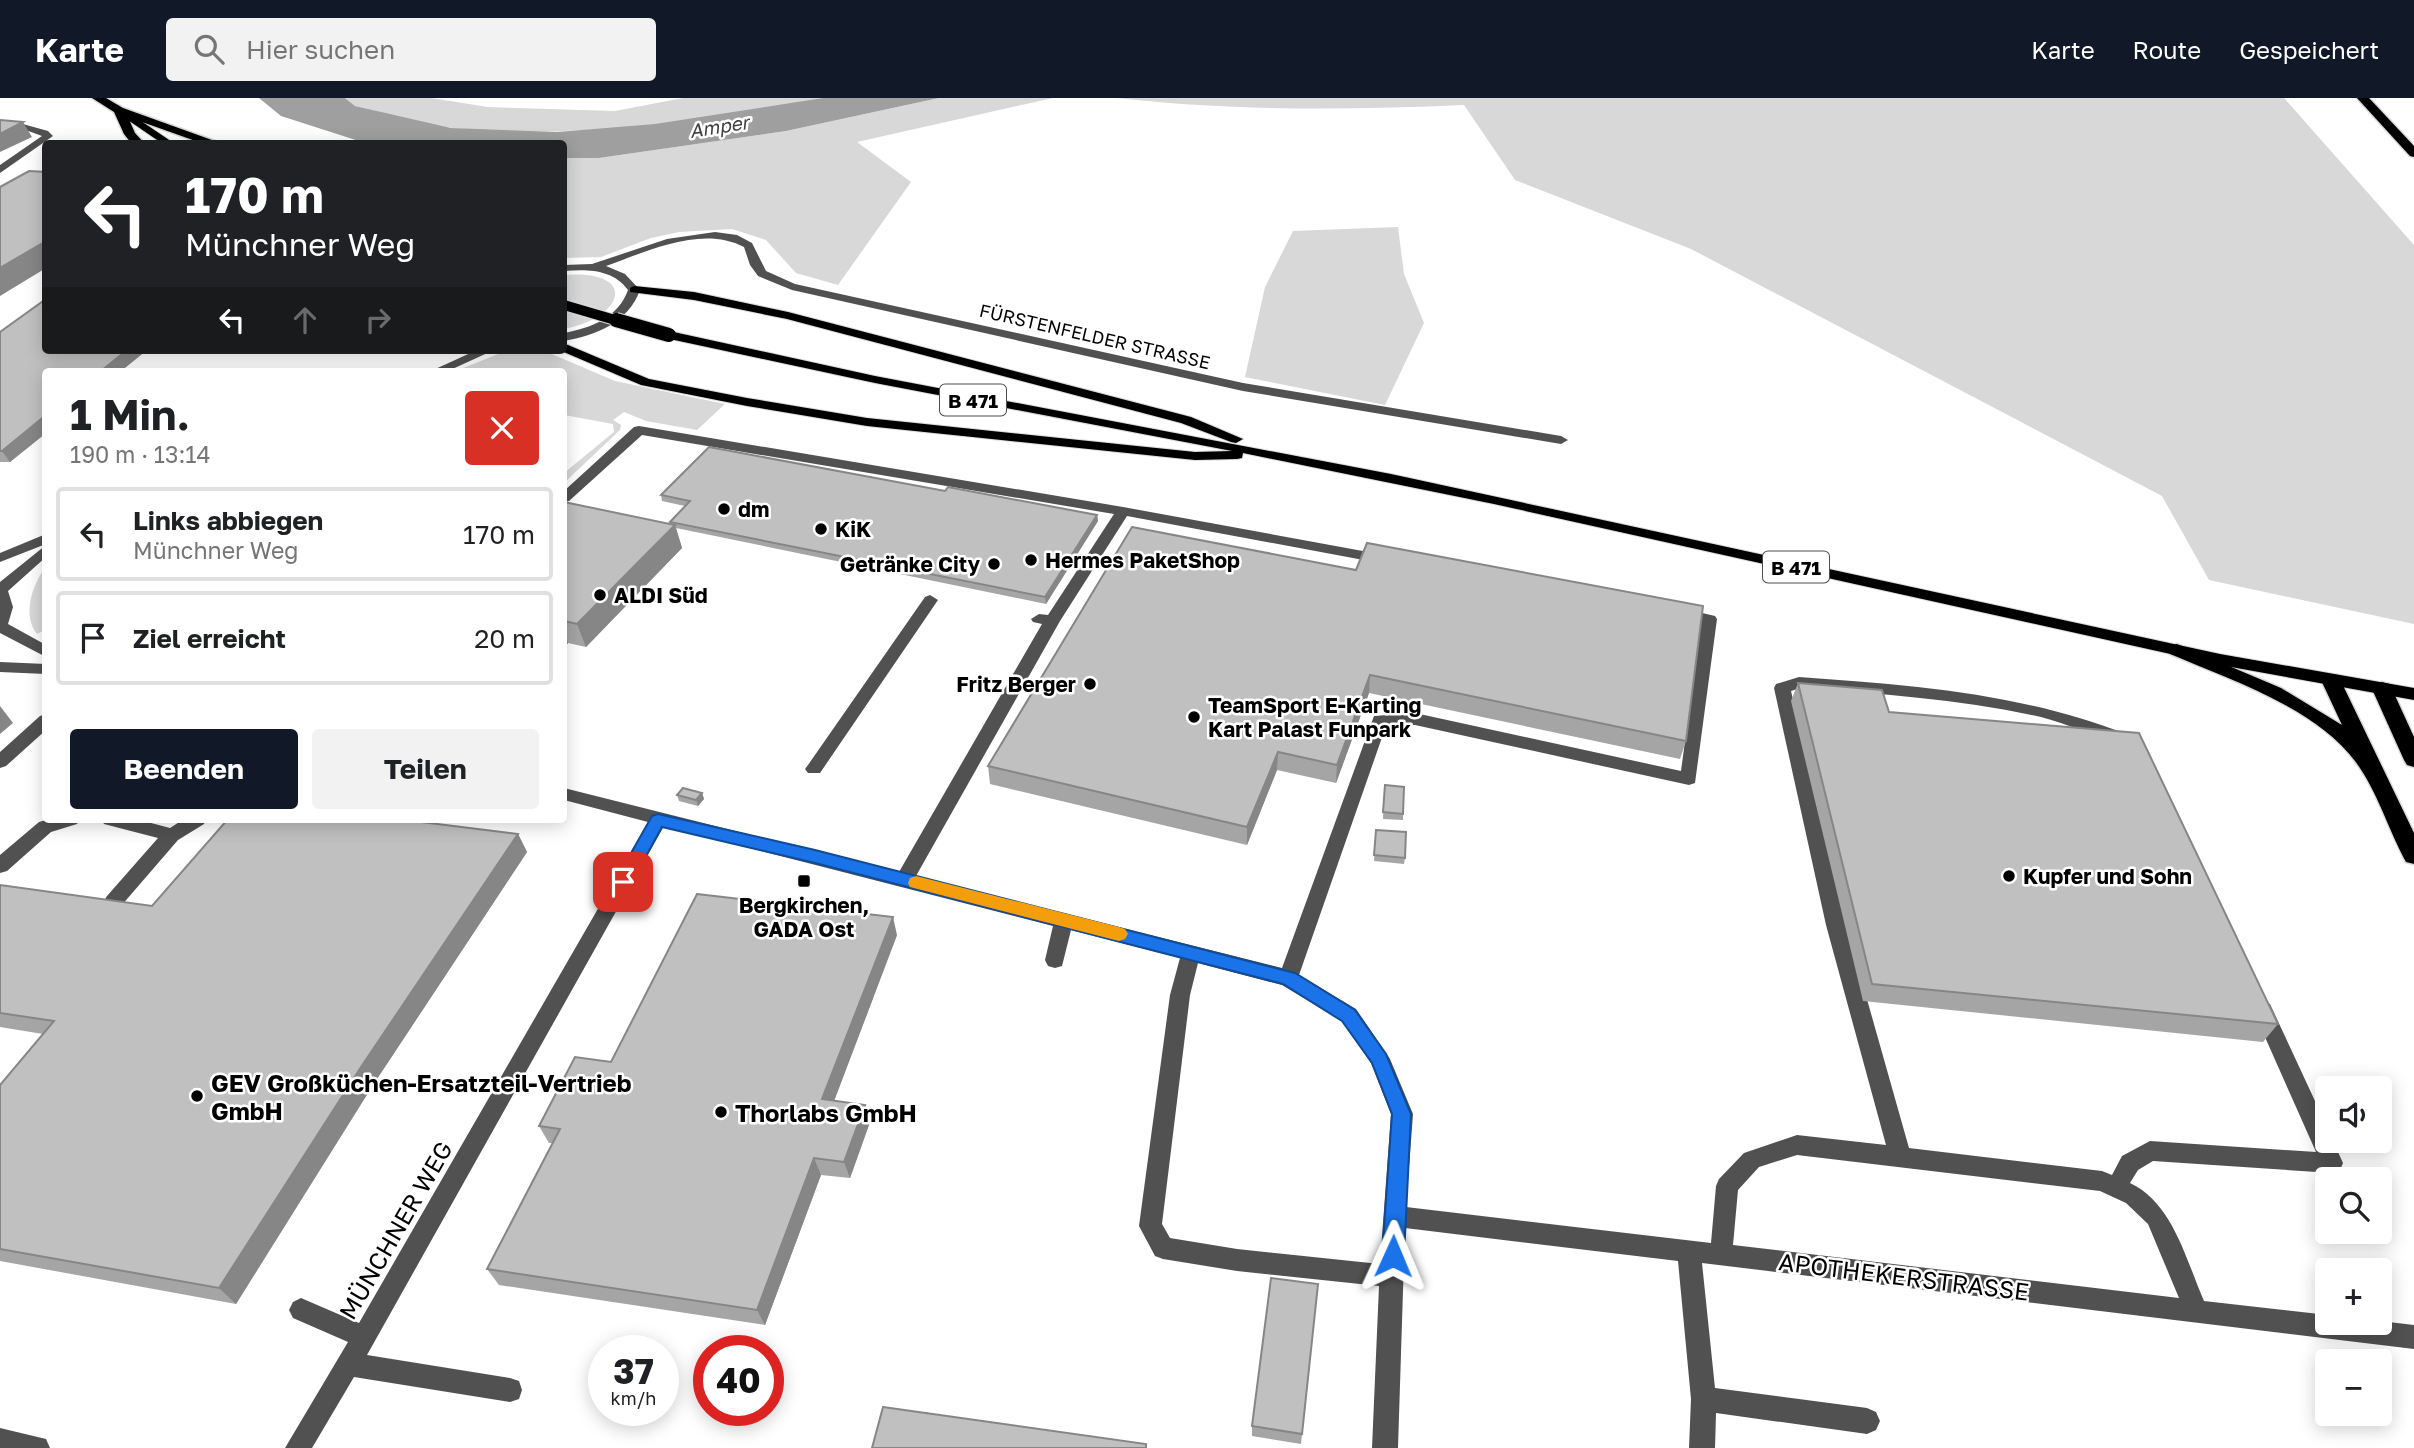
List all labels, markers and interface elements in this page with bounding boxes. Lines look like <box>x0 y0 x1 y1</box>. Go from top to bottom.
search box <box>166 18 656 81</box>
text: Karte <box>35 30 124 69</box>
icon: search <box>190 30 228 68</box>
text: Hier suchen <box>246 34 395 65</box>
text: Karte <box>2031 35 2095 64</box>
text: Route <box>2133 35 2201 64</box>
text: Gespeichert <box>2239 35 2379 64</box>
water label: Amper <box>688 110 753 142</box>
text: 170 m <box>185 165 324 224</box>
icon: left <box>70 168 161 259</box>
text: Münchner Weg <box>185 225 415 263</box>
street label: FÜRSTENFELDER STRASSE <box>977 299 1213 373</box>
icon: left <box>213 301 251 339</box>
icon: ahead <box>286 301 324 339</box>
icon: right <box>359 301 397 339</box>
road number: B 471 <box>940 384 1006 416</box>
text: 1 Min. <box>70 389 190 439</box>
button: close <box>465 391 539 465</box>
text: 190 m · 13:14 <box>70 440 211 468</box>
place label: dm <box>738 496 769 522</box>
marker: dm <box>716 501 732 517</box>
text: Links abbiegen <box>133 505 323 536</box>
icon: left <box>74 515 112 553</box>
place label: KiK <box>835 516 871 542</box>
text: 170 m <box>463 519 535 550</box>
marker: KiK <box>813 521 829 537</box>
text: Münchner Weg <box>133 536 298 564</box>
place label: Hermes PaketShop <box>1045 547 1240 573</box>
place label: Getränke City <box>840 551 980 577</box>
marker: Hermes PaketShop <box>1023 552 1039 568</box>
road number: B 471 <box>1763 552 1829 582</box>
marker: Getränke City <box>986 556 1002 572</box>
place label: ALDI Süd <box>614 582 708 608</box>
marker: ALDI Süd <box>592 587 608 603</box>
icon: arrive <box>74 619 112 657</box>
text: Ziel erreicht <box>133 623 286 654</box>
text: 20 m <box>474 623 535 654</box>
place label: Fritz Berger <box>956 671 1076 697</box>
marker: Fritz Berger <box>1082 676 1098 692</box>
place label: TeamSport E-Karting Kart Palast Funpark <box>1208 692 1421 742</box>
marker: TeamSport E-Karting Kart Palast Funpark <box>1186 709 1202 725</box>
button: Beenden <box>70 729 298 809</box>
button: Teilen <box>312 729 539 809</box>
pin <box>593 852 653 912</box>
icon: arrive <box>604 863 642 901</box>
place label: Kupfer und Sohn <box>2023 863 2192 889</box>
marker: Kupfer und Sohn <box>2001 868 2017 884</box>
marker: Bergkirchen, GADA Ost <box>796 873 812 889</box>
place label: Bergkirchen, GADA Ost <box>739 892 869 942</box>
place label: GEV Großküchen-Ersatzteil-Vertrieb GmbH <box>211 1068 632 1125</box>
map controls <box>2315 1076 2392 1426</box>
button: sound <box>2315 1076 2392 1153</box>
marker: GEV Großküchen-Ersatzteil-Vertrieb GmbH <box>189 1088 205 1104</box>
place label: Thorlabs GmbH <box>735 1098 917 1127</box>
marker: Thorlabs GmbH <box>713 1104 729 1120</box>
street label: MÜNCHNER WEG <box>332 1136 458 1324</box>
button: search <box>2315 1167 2392 1244</box>
position arrow <box>1356 1219 1430 1293</box>
street label: APOTHEKERSTRASSE <box>1777 1246 2031 1306</box>
button: + <box>2315 1258 2392 1335</box>
speed limit sign: 40 <box>693 1335 784 1426</box>
button: − <box>2315 1349 2392 1426</box>
text: 37 <box>613 1350 654 1392</box>
text: km/h <box>611 1387 656 1409</box>

